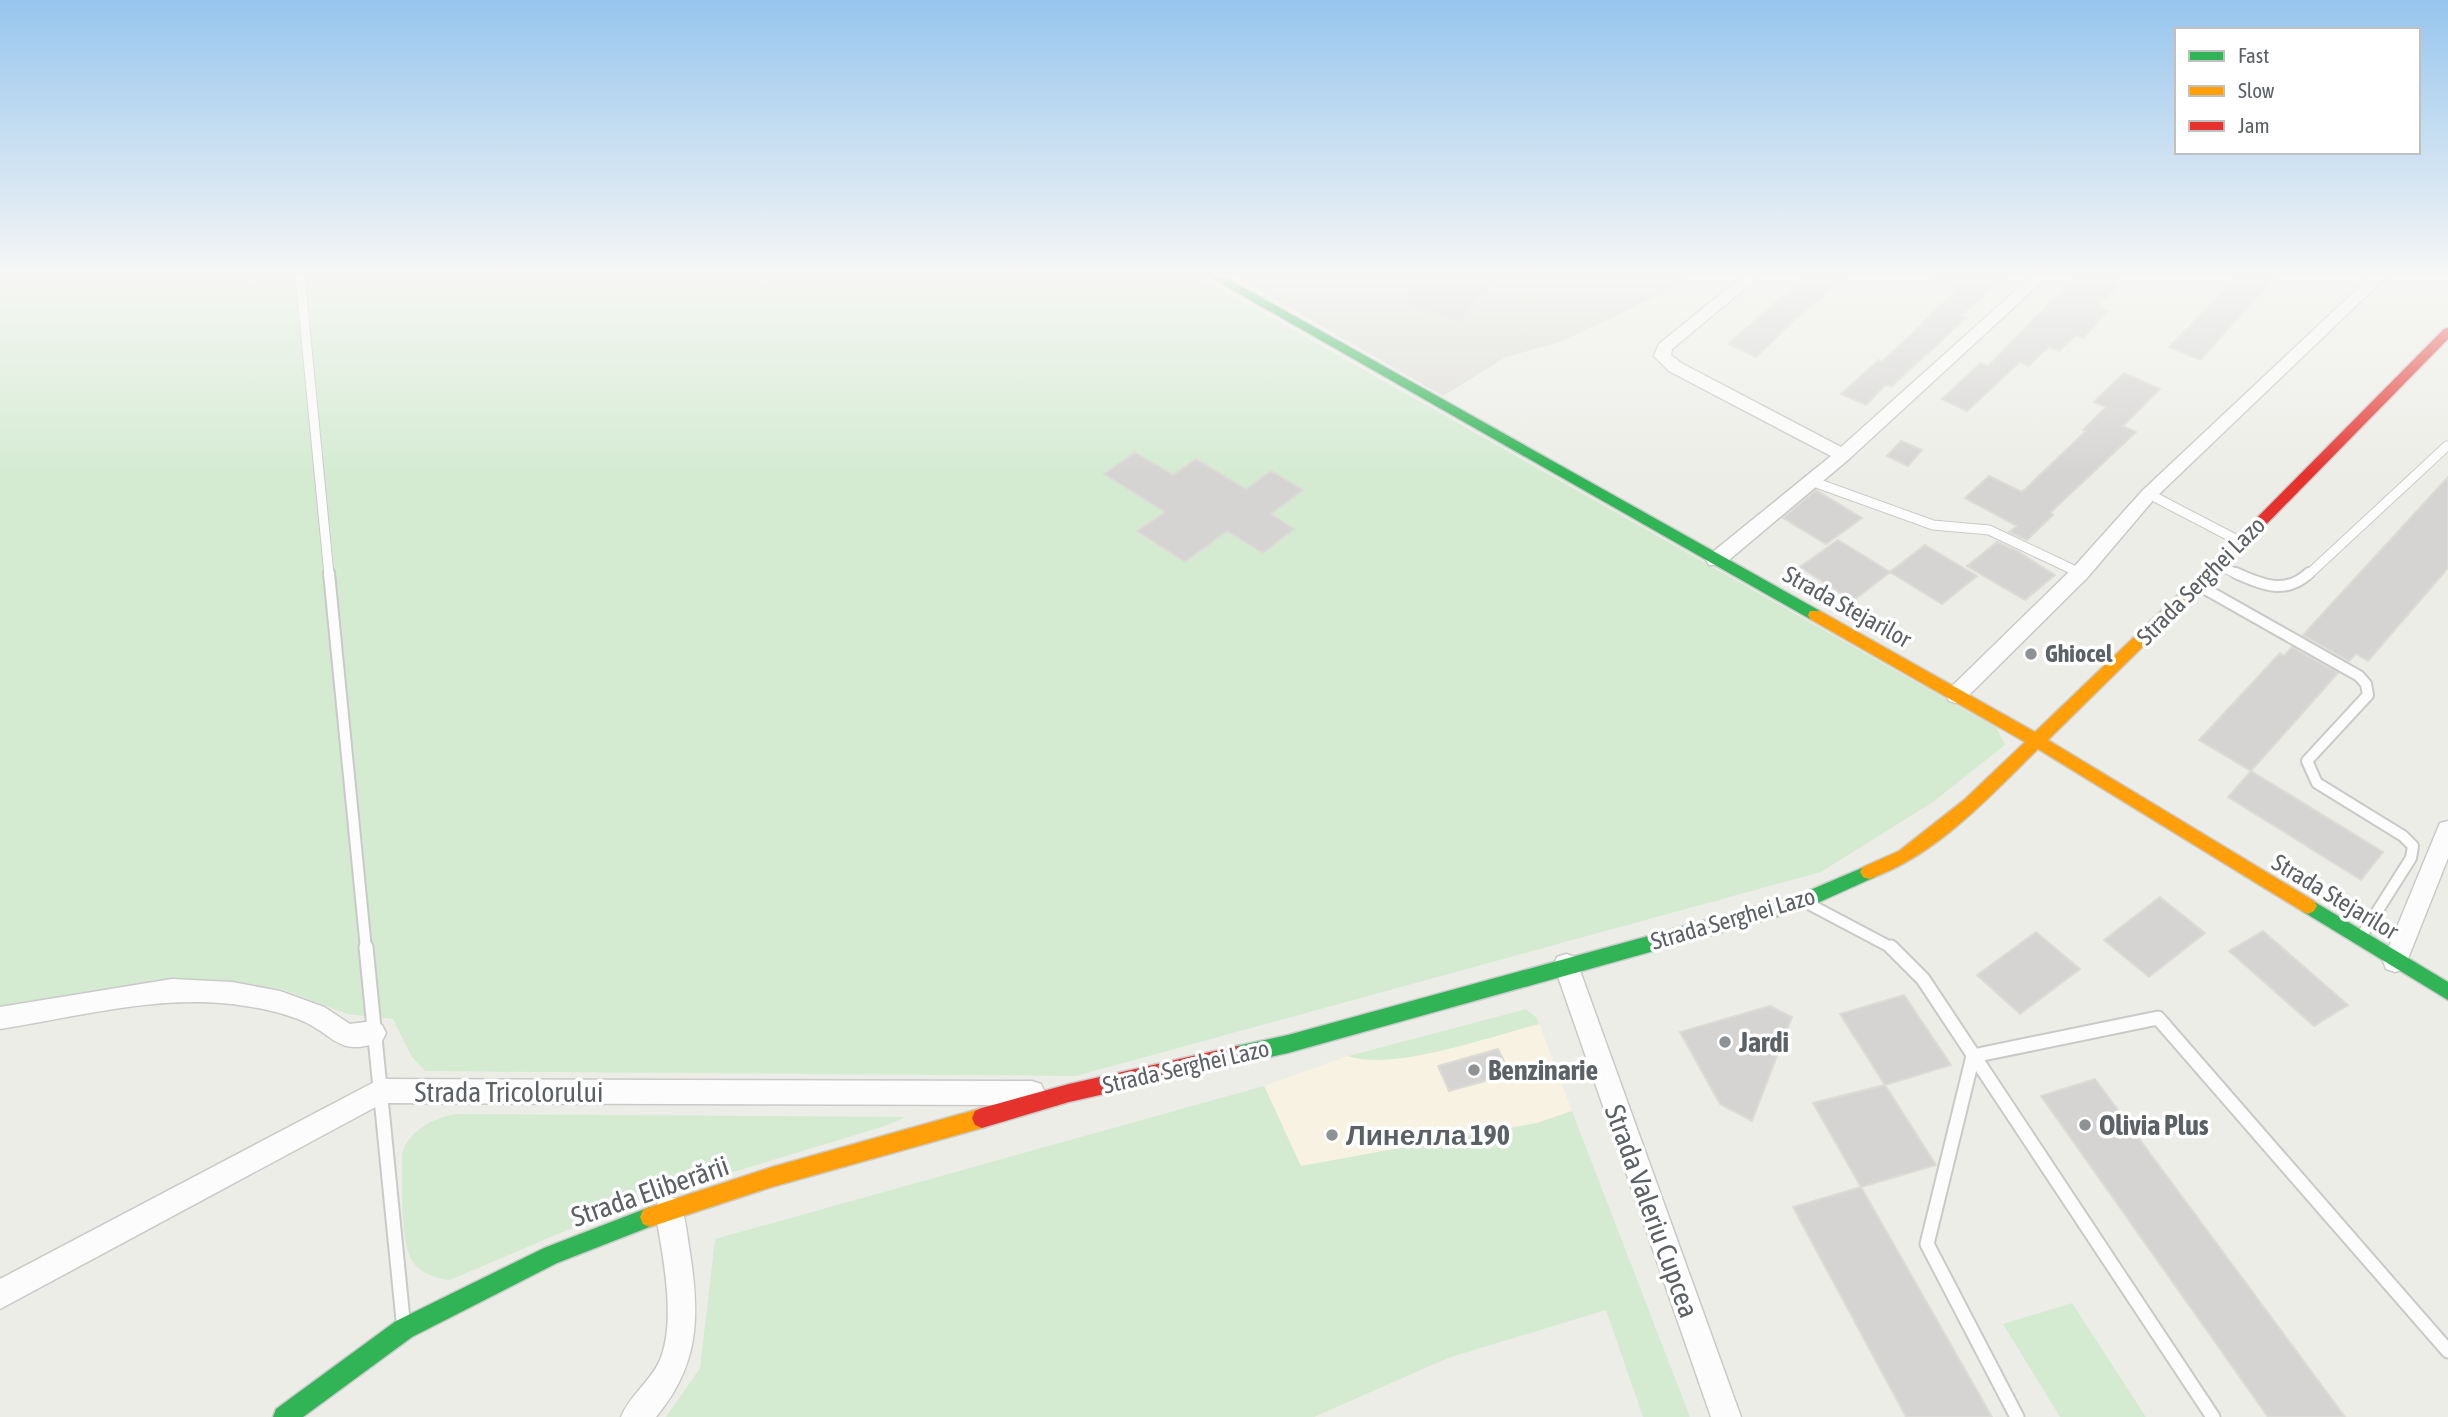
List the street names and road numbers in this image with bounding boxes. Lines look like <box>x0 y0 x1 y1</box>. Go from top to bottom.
street label: Strada Serghei Lazo <box>2131 511 2270 650</box>
street label: Strada Stejarilor <box>1779 560 1917 653</box>
street label: Strada Stejarilor <box>2267 848 2404 945</box>
street label: Strada Serghei Lazo <box>1648 882 1818 955</box>
street label: Strada Serghei Lazo <box>1100 1034 1272 1099</box>
street label: Strada Tricolorului <box>415 1076 603 1108</box>
street label: Strada Valeriu Cupcea <box>1599 1100 1705 1322</box>
street label: Strada Eliberării <box>567 1149 733 1233</box>

